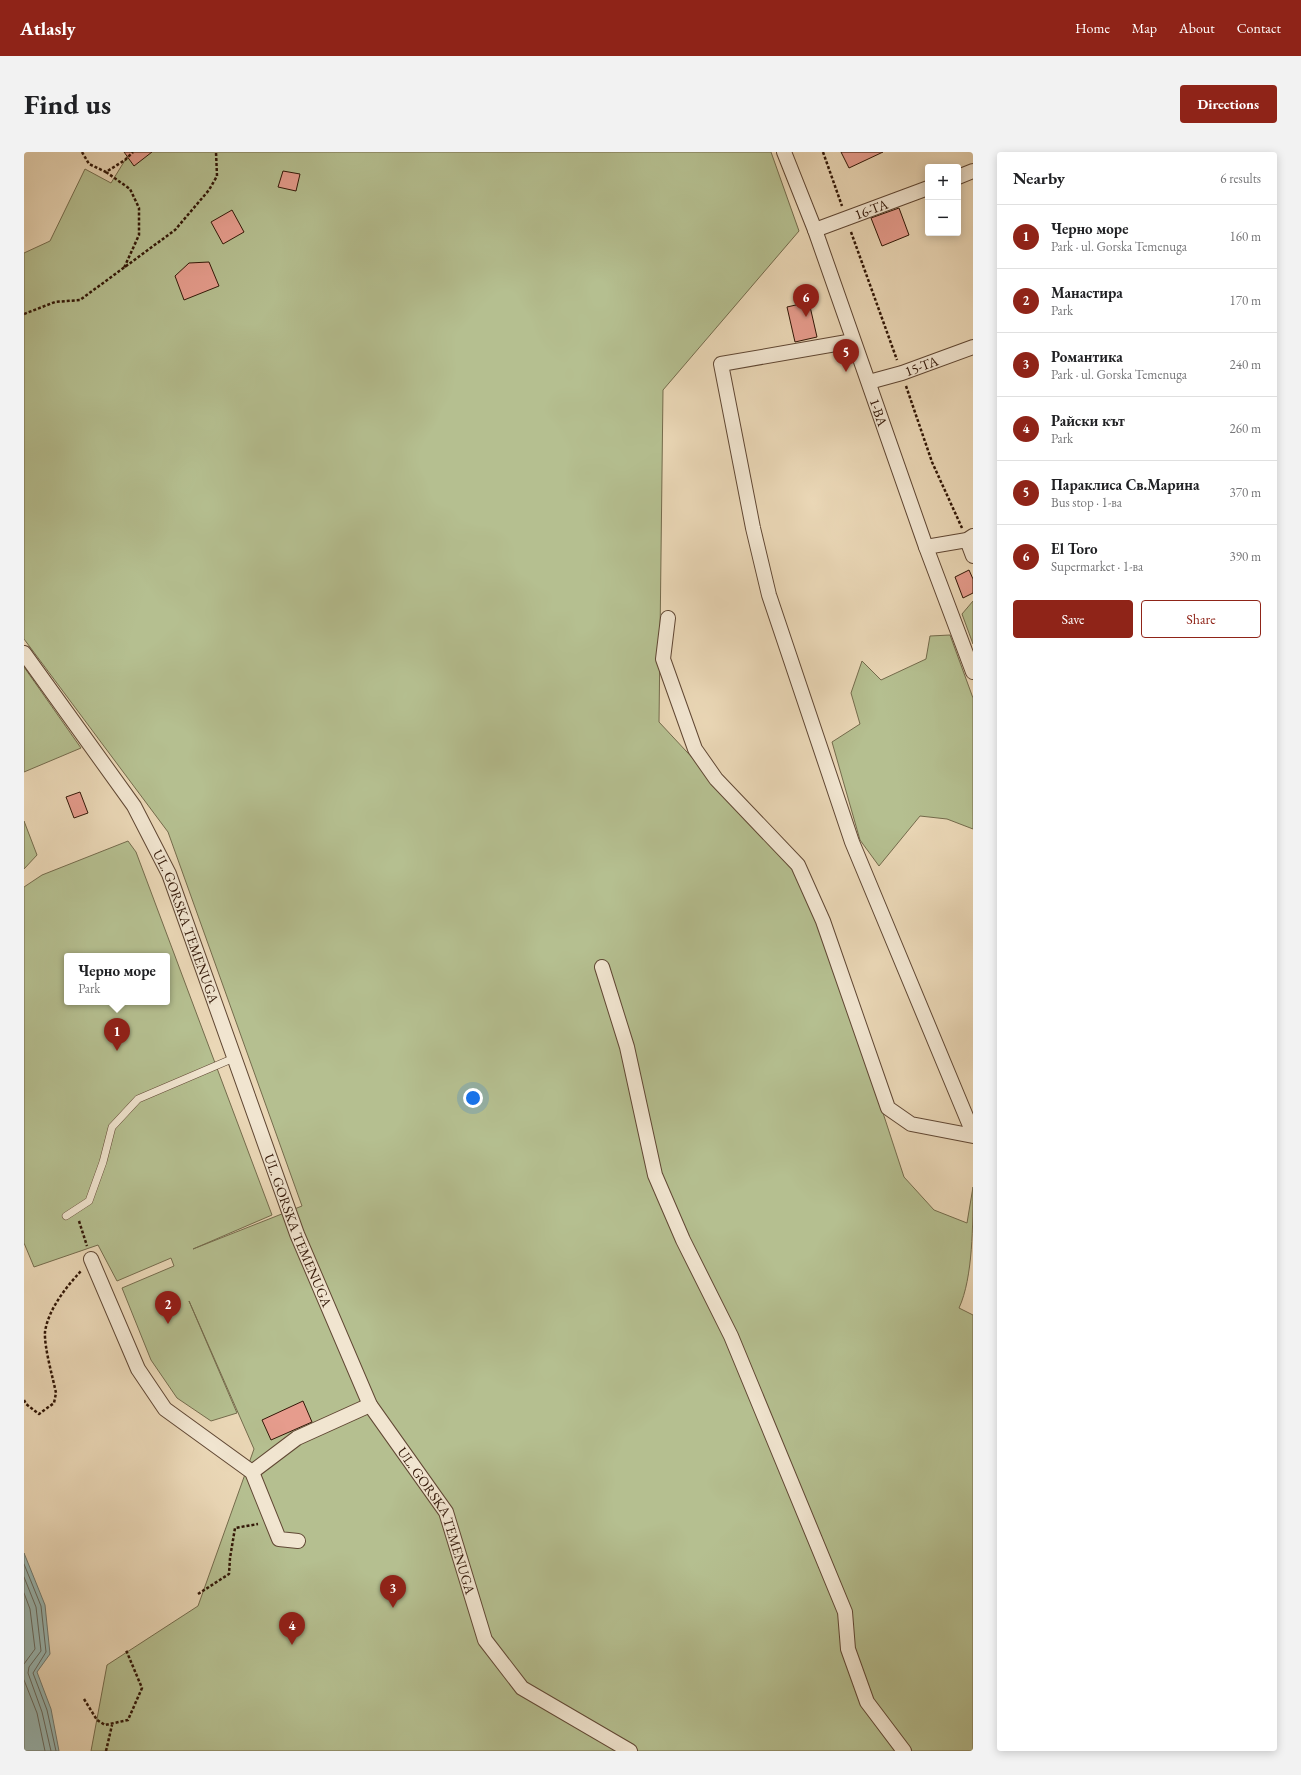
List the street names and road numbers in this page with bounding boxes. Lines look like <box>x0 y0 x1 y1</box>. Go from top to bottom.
street label: 16-ТА <box>852 195 891 224</box>
street label: 15-ТА <box>902 351 941 380</box>
street label: 1-ВА <box>866 396 892 429</box>
street label: UL. GORSKA TEMENUGA <box>149 846 223 1006</box>
street label: UL. GORSKA TEMENUGA <box>260 1151 336 1310</box>
street label: UL. GORSKA TEMENUGA <box>394 1443 480 1597</box>

